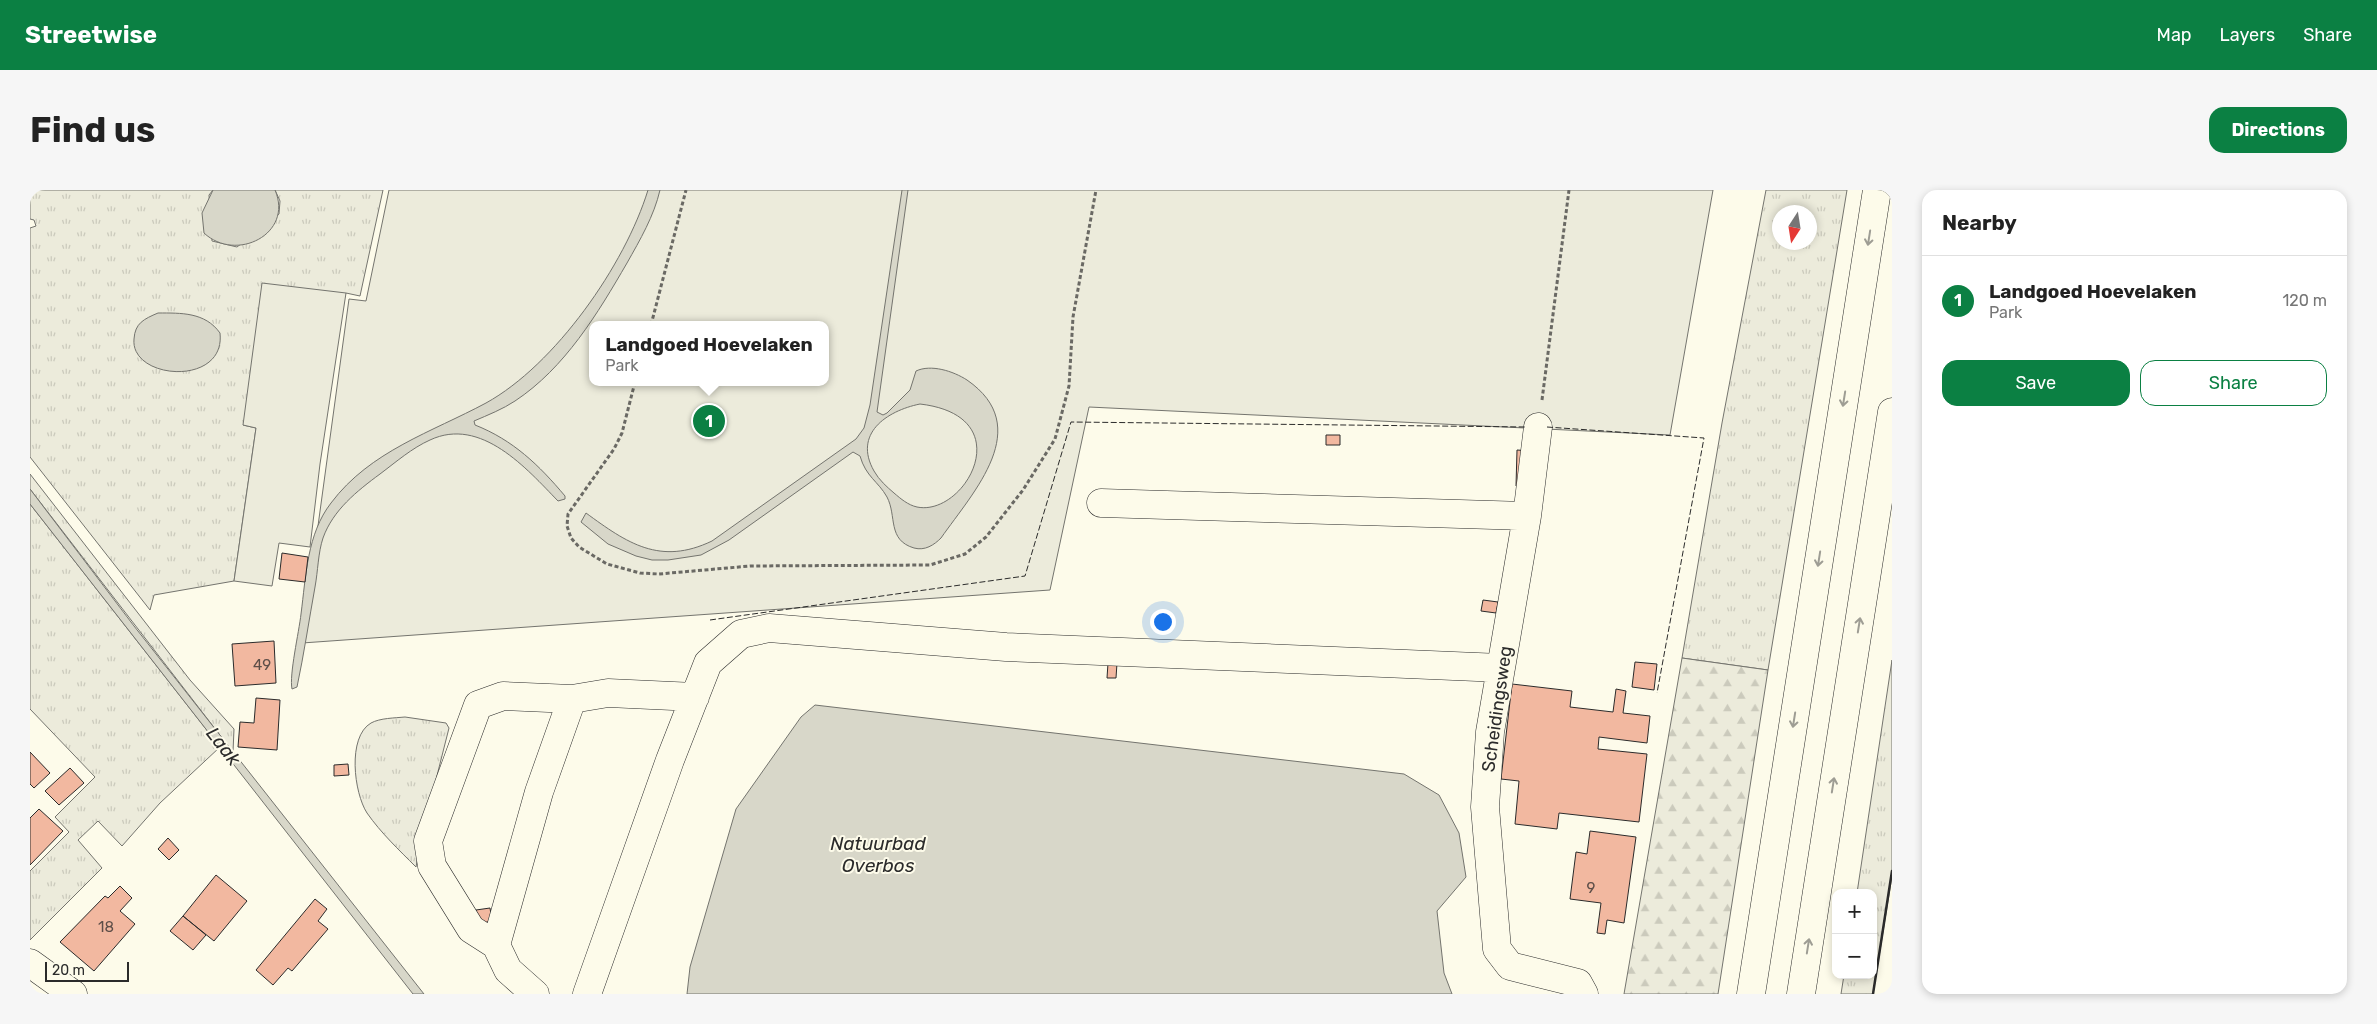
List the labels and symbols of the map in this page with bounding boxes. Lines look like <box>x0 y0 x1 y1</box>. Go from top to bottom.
north arrow <box>1772 205 1817 250</box>
one-way arrow <box>1864 230 1874 246</box>
one-way arrow <box>1839 390 1849 406</box>
pin: 1 <box>693 402 725 440</box>
one-way arrow <box>1814 551 1824 567</box>
your location <box>1150 609 1176 635</box>
one-way arrow <box>1854 617 1864 633</box>
street label: Scheidingsweg <box>1477 644 1517 774</box>
house number: 49 <box>253 656 271 674</box>
one-way arrow <box>1788 711 1798 727</box>
water label: Laak <box>201 722 246 770</box>
one-way arrow <box>1829 778 1839 794</box>
water label: Natuurbad Overbos <box>830 832 926 877</box>
house number: 9 <box>1587 879 1596 897</box>
house number: 18 <box>98 918 114 936</box>
one-way arrow <box>1803 938 1813 954</box>
scale bar <box>45 959 129 982</box>

